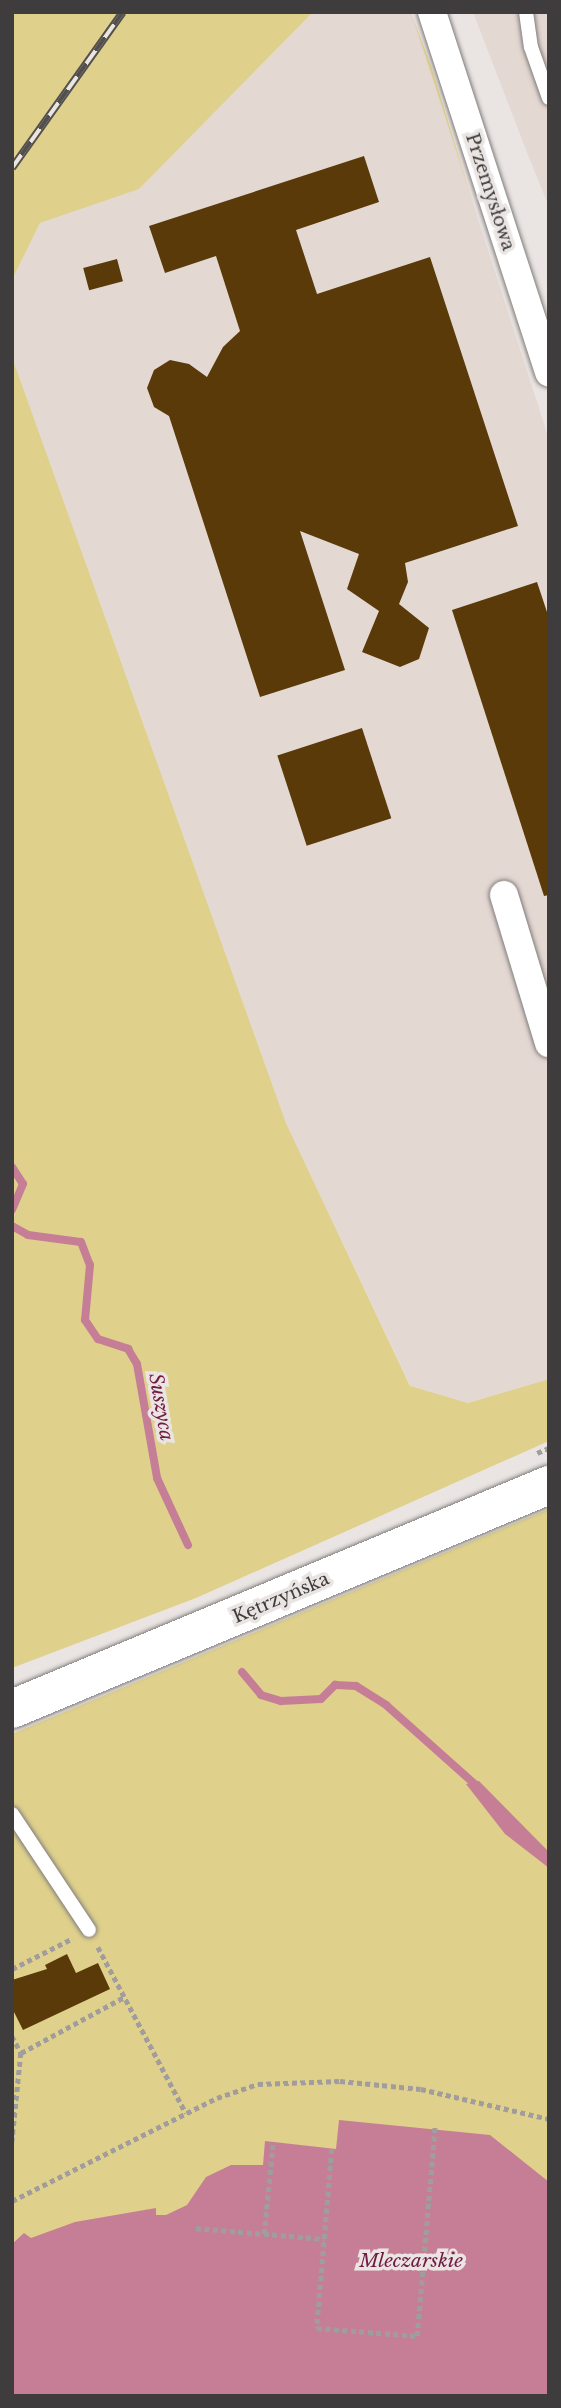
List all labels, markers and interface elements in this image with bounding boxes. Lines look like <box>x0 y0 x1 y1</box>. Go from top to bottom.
street label: Przemysłowa <box>461 131 519 253</box>
water label: Suszyca <box>144 1372 178 1442</box>
street label: Kętrzyńska <box>230 1568 332 1628</box>
water label: Mleczarskie <box>359 2250 463 2272</box>

